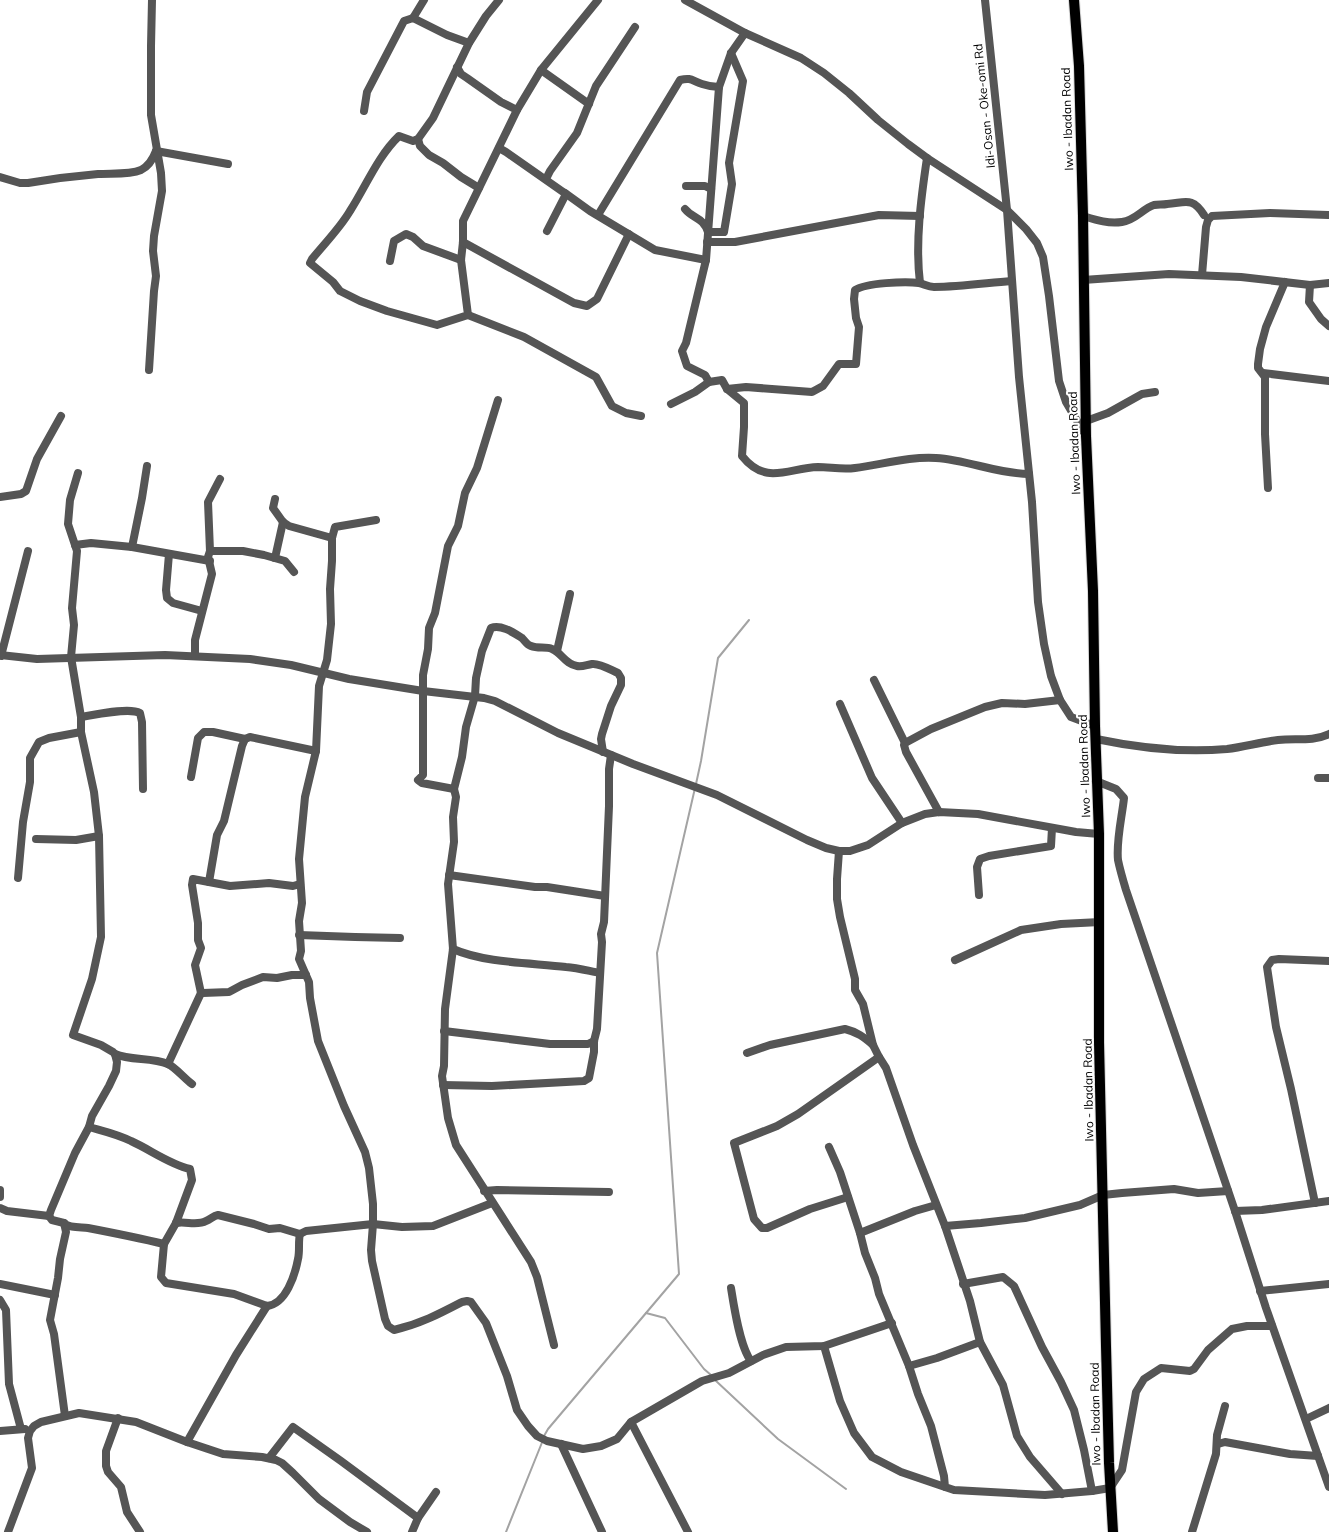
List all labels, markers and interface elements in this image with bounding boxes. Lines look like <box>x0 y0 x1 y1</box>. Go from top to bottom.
street label: Idi-Osan - Oke-omi Rd <box>970 43 998 169</box>
street label: Iwo - Ibadan Road <box>1058 67 1076 171</box>
street label: Iwo - Ibadan Road <box>1065 391 1083 495</box>
street label: Iwo - Ibadan Road <box>1075 714 1093 818</box>
street label: Iwo - Ibadan Road <box>1080 1038 1096 1142</box>
street label: Iwo - Ibadan Road <box>1087 1362 1103 1466</box>

